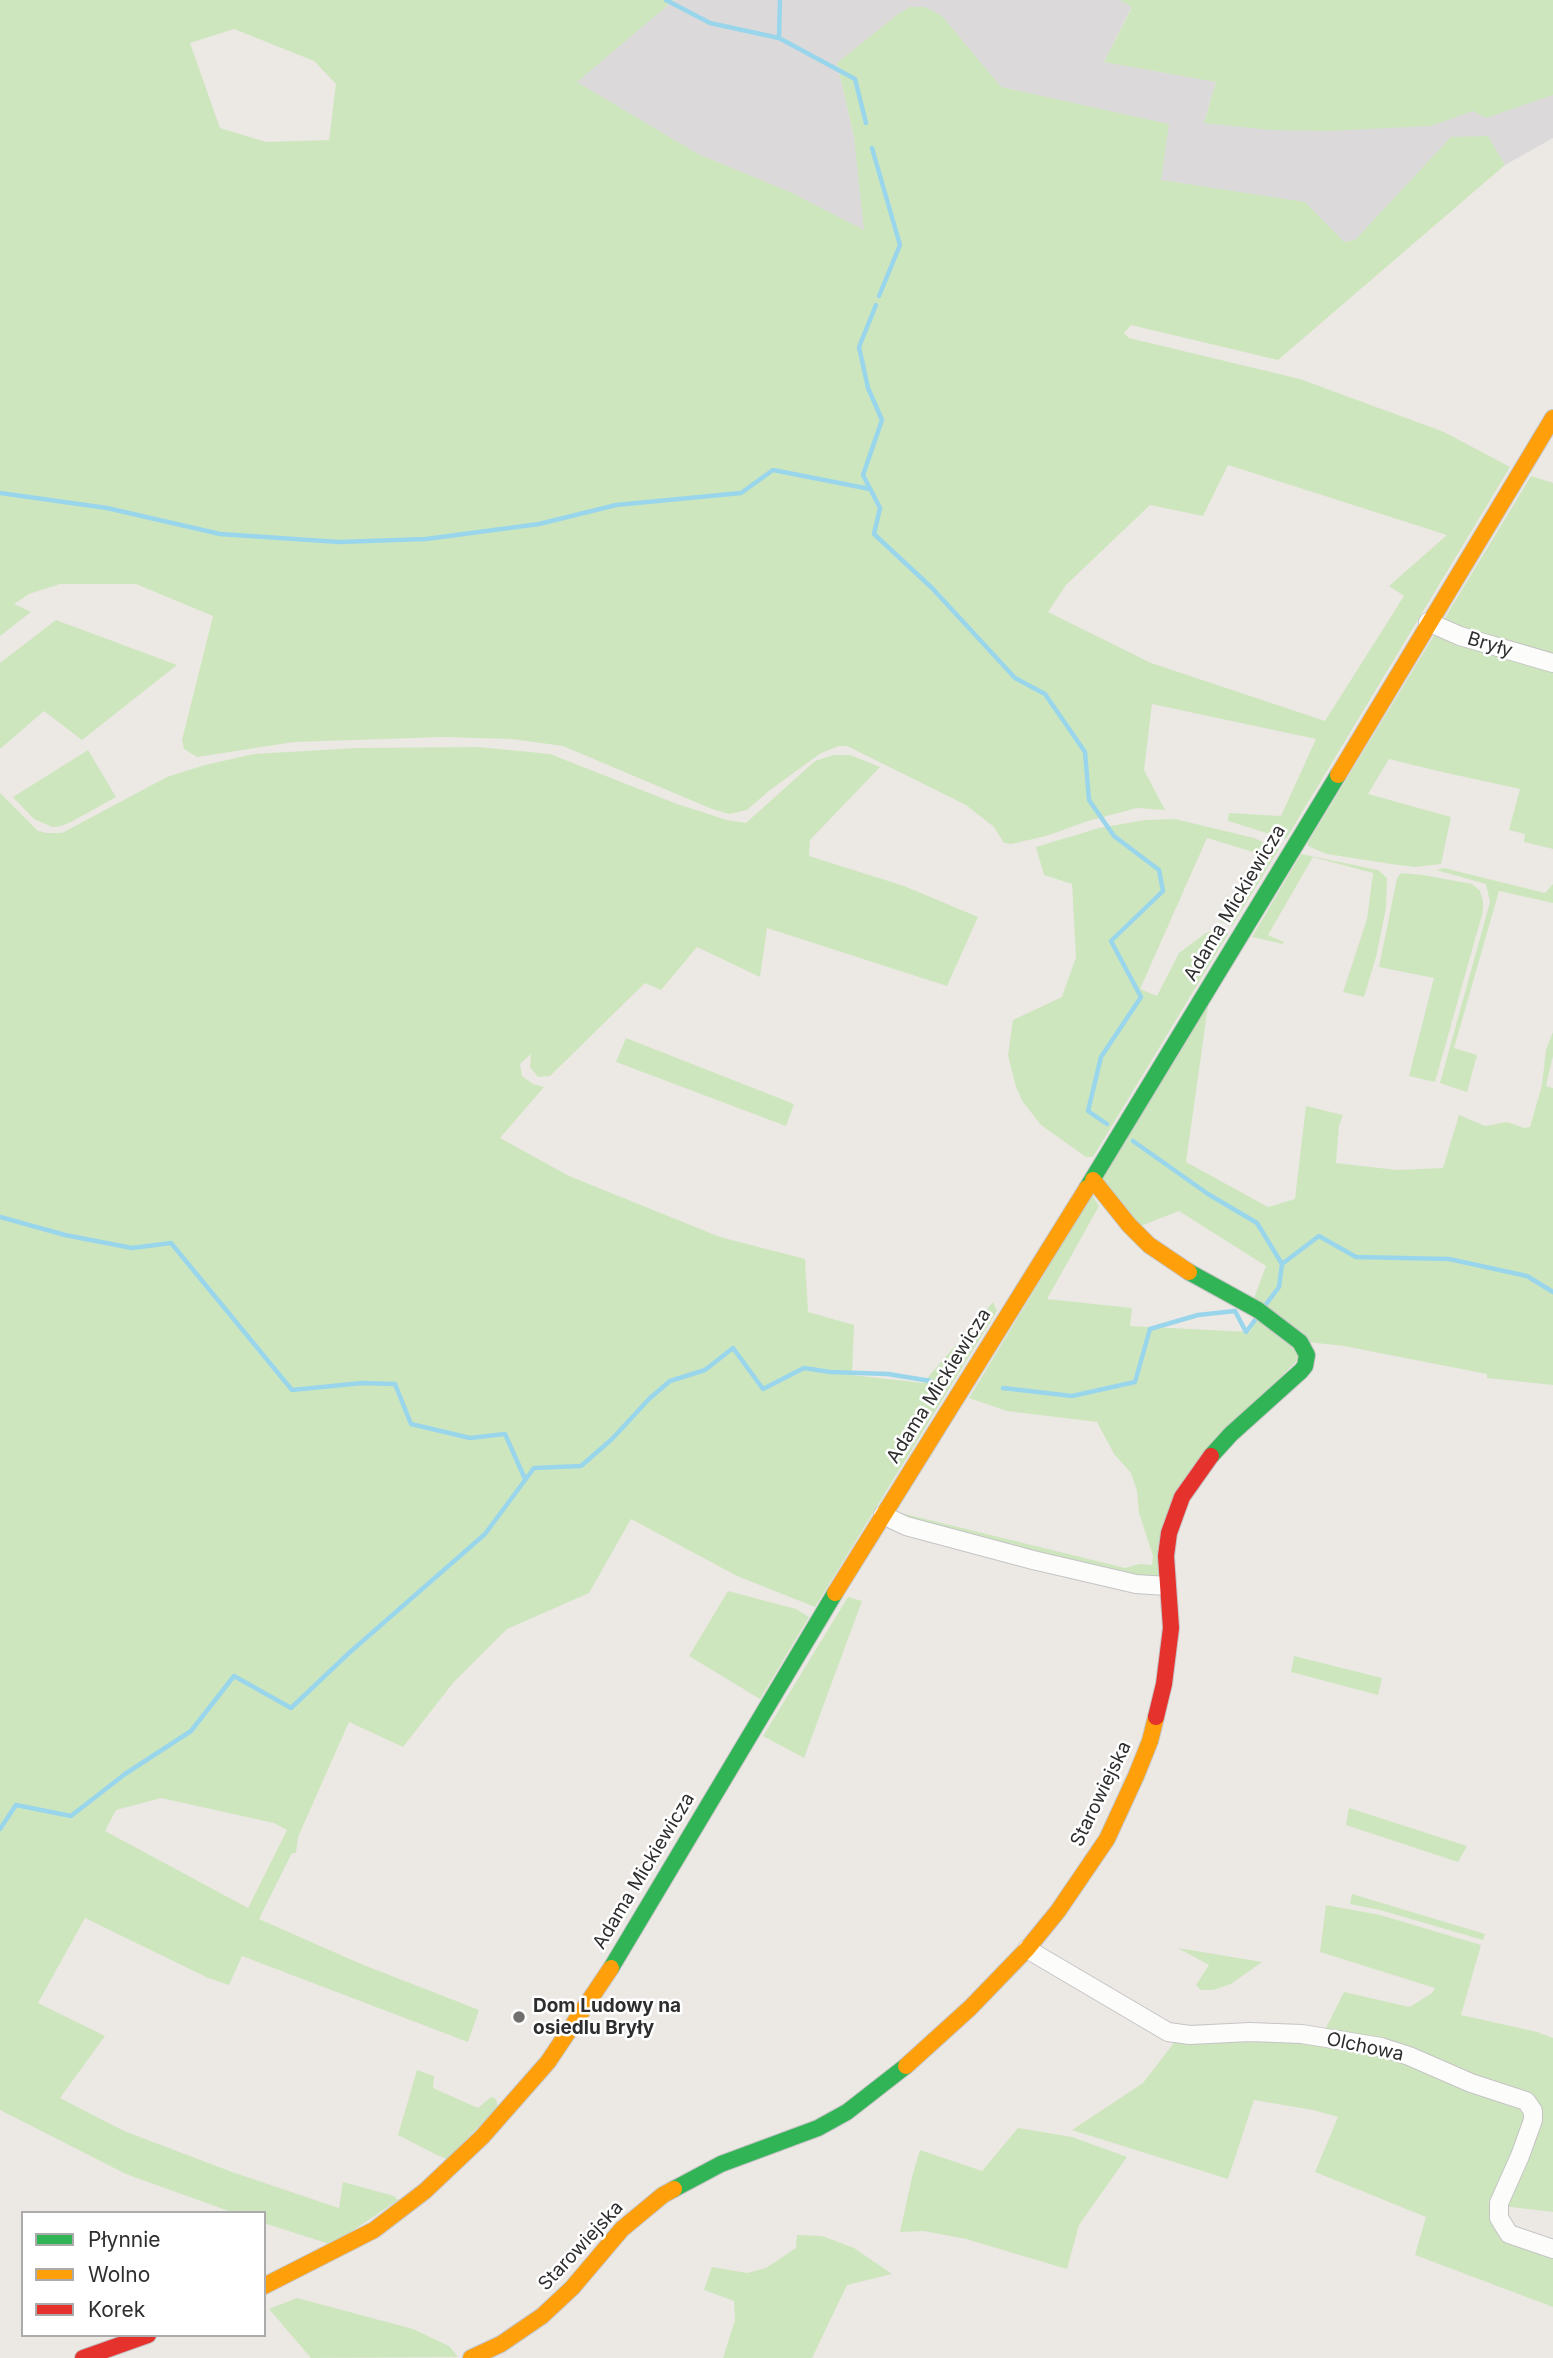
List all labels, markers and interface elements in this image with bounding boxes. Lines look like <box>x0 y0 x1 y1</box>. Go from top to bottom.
street label: Bryły <box>1465 627 1515 663</box>
street label: Adama Mickiewicza <box>1179 821 1291 985</box>
street label: Adama Mickiewicza <box>882 1304 996 1468</box>
street label: Starowiejska <box>1066 1738 1136 1850</box>
street label: Adama Mickiewicza <box>588 1789 700 1953</box>
place label: Dom Ludowy na osiedlu Bryły <box>533 1995 681 2039</box>
marker: Dom Ludowy na osiedlu Bryły <box>511 2009 527 2025</box>
street label: Olchowa <box>1324 2028 1406 2066</box>
street label: Starowiejska <box>534 2197 628 2295</box>
legend <box>21 2211 266 2337</box>
text: Płynnie <box>88 2227 161 2252</box>
text: Wolno <box>88 2262 150 2287</box>
text: Korek <box>88 2297 145 2322</box>

